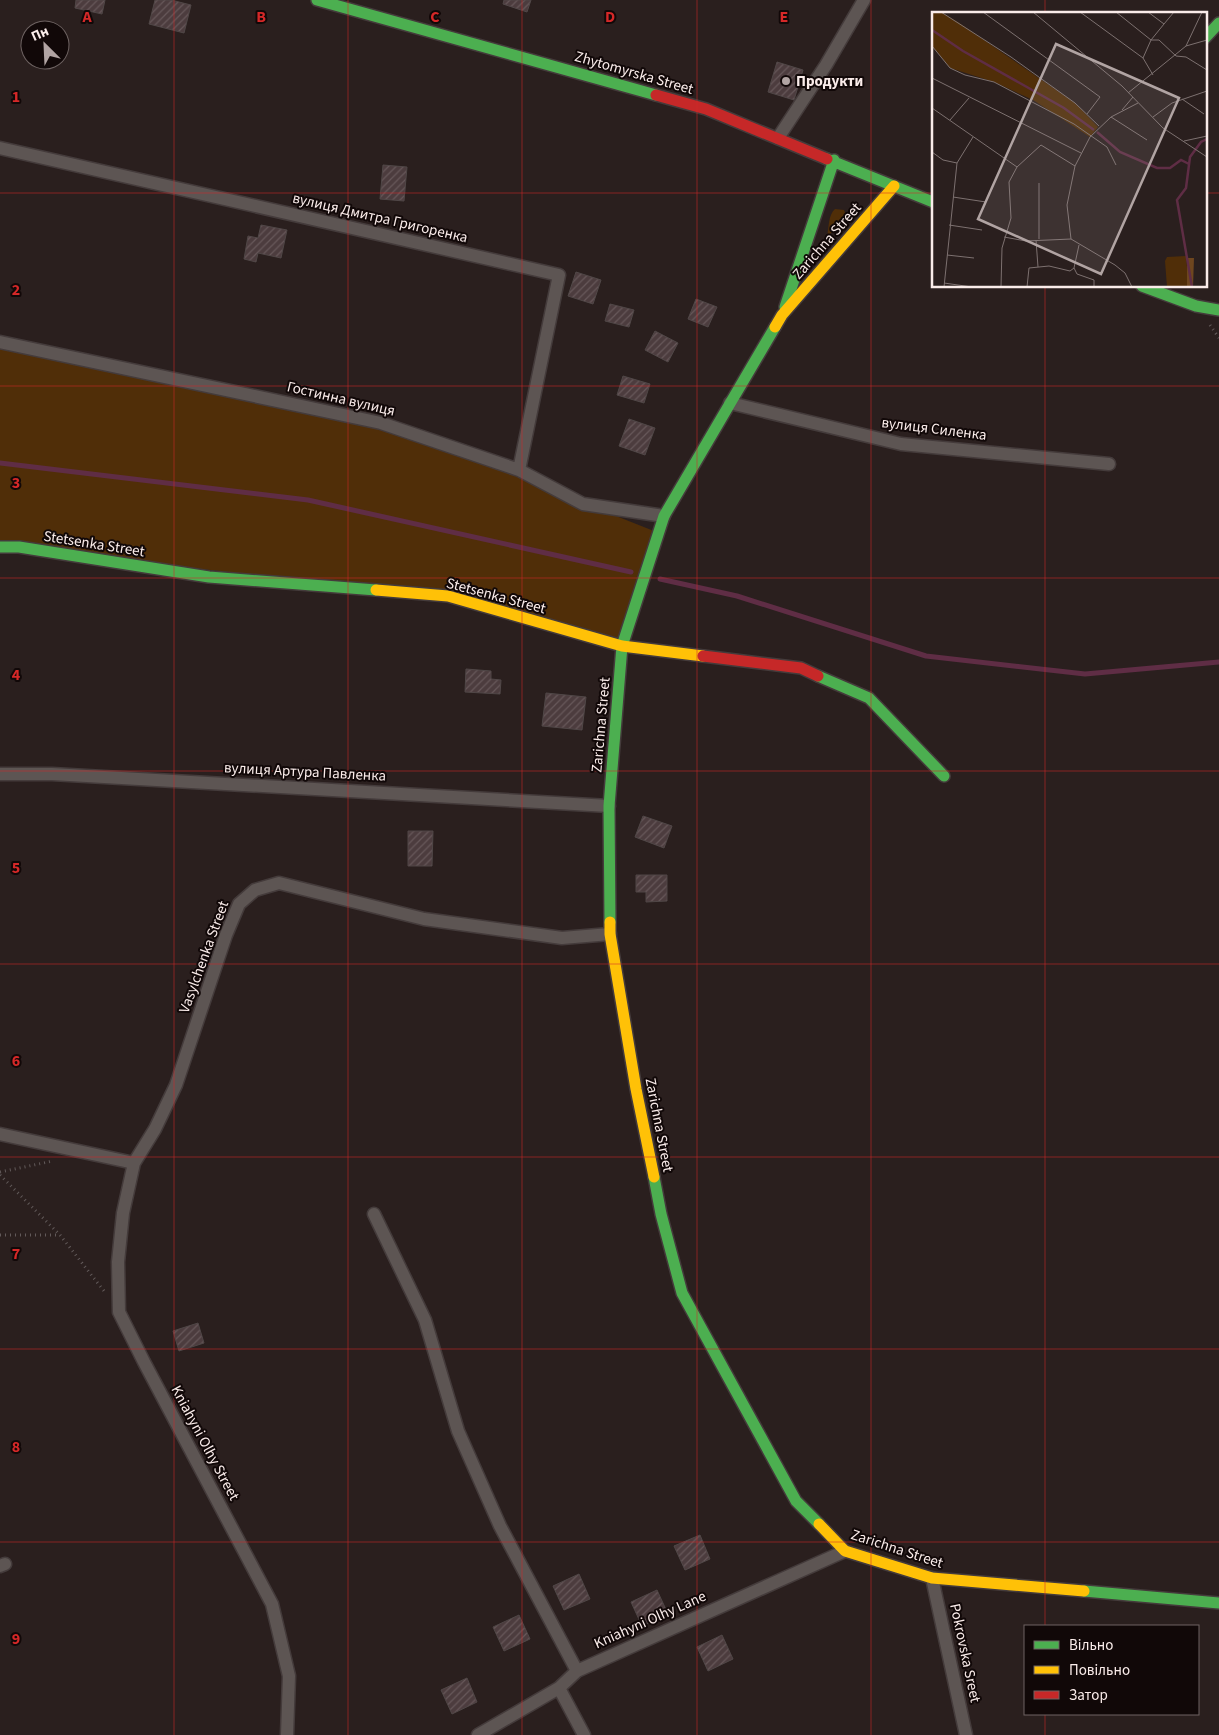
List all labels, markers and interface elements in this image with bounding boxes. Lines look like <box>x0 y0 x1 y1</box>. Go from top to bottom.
text: A <box>81 6 92 28</box>
text: B <box>256 6 266 28</box>
text: C <box>430 6 440 28</box>
text: D <box>605 6 615 28</box>
text: E <box>780 6 788 28</box>
inset map <box>932 12 1206 288</box>
north arrow <box>20 20 70 70</box>
text: Пн <box>28 21 52 47</box>
street label: Zhytomyrska Street <box>572 46 696 100</box>
place label: Продукти <box>796 71 863 92</box>
marker: Продукти <box>780 75 792 87</box>
text: 1 <box>12 86 20 108</box>
street label: вулиця Дмитра Григоренка <box>290 188 470 248</box>
street label: Zarichna Street <box>788 198 866 284</box>
text: 2 <box>12 279 20 301</box>
street label: Гостинна вулиця <box>285 376 397 422</box>
street label: вулиця Силенка <box>880 412 988 446</box>
text: 3 <box>12 472 20 494</box>
street label: Stetsenka Street <box>42 526 146 562</box>
street label: Stetsenka Street <box>444 573 548 619</box>
text: 4 <box>12 664 21 686</box>
street label: Zarichna Street <box>586 676 616 774</box>
street label: вулиця Артура Павленка <box>223 757 387 787</box>
text: 5 <box>12 857 20 879</box>
street label: Vasylchenka Street <box>174 898 234 1016</box>
text: 6 <box>12 1050 20 1072</box>
street label: Zarichna Street <box>640 1076 678 1174</box>
text: 7 <box>12 1243 20 1265</box>
street label: Kniahyni Olhy Street <box>166 1382 244 1504</box>
text: 8 <box>12 1436 20 1458</box>
street label: Zarichna Street <box>848 1524 946 1574</box>
street label: Kniahyni Olhy Lane <box>591 1586 709 1654</box>
street label: Pokrovska Sreet <box>944 1602 986 1704</box>
legend <box>1024 1625 1199 1715</box>
text: 9 <box>12 1628 20 1650</box>
text: Вільно <box>1069 1635 1113 1656</box>
text: Повільно <box>1069 1660 1130 1681</box>
text: Затор <box>1069 1685 1108 1706</box>

